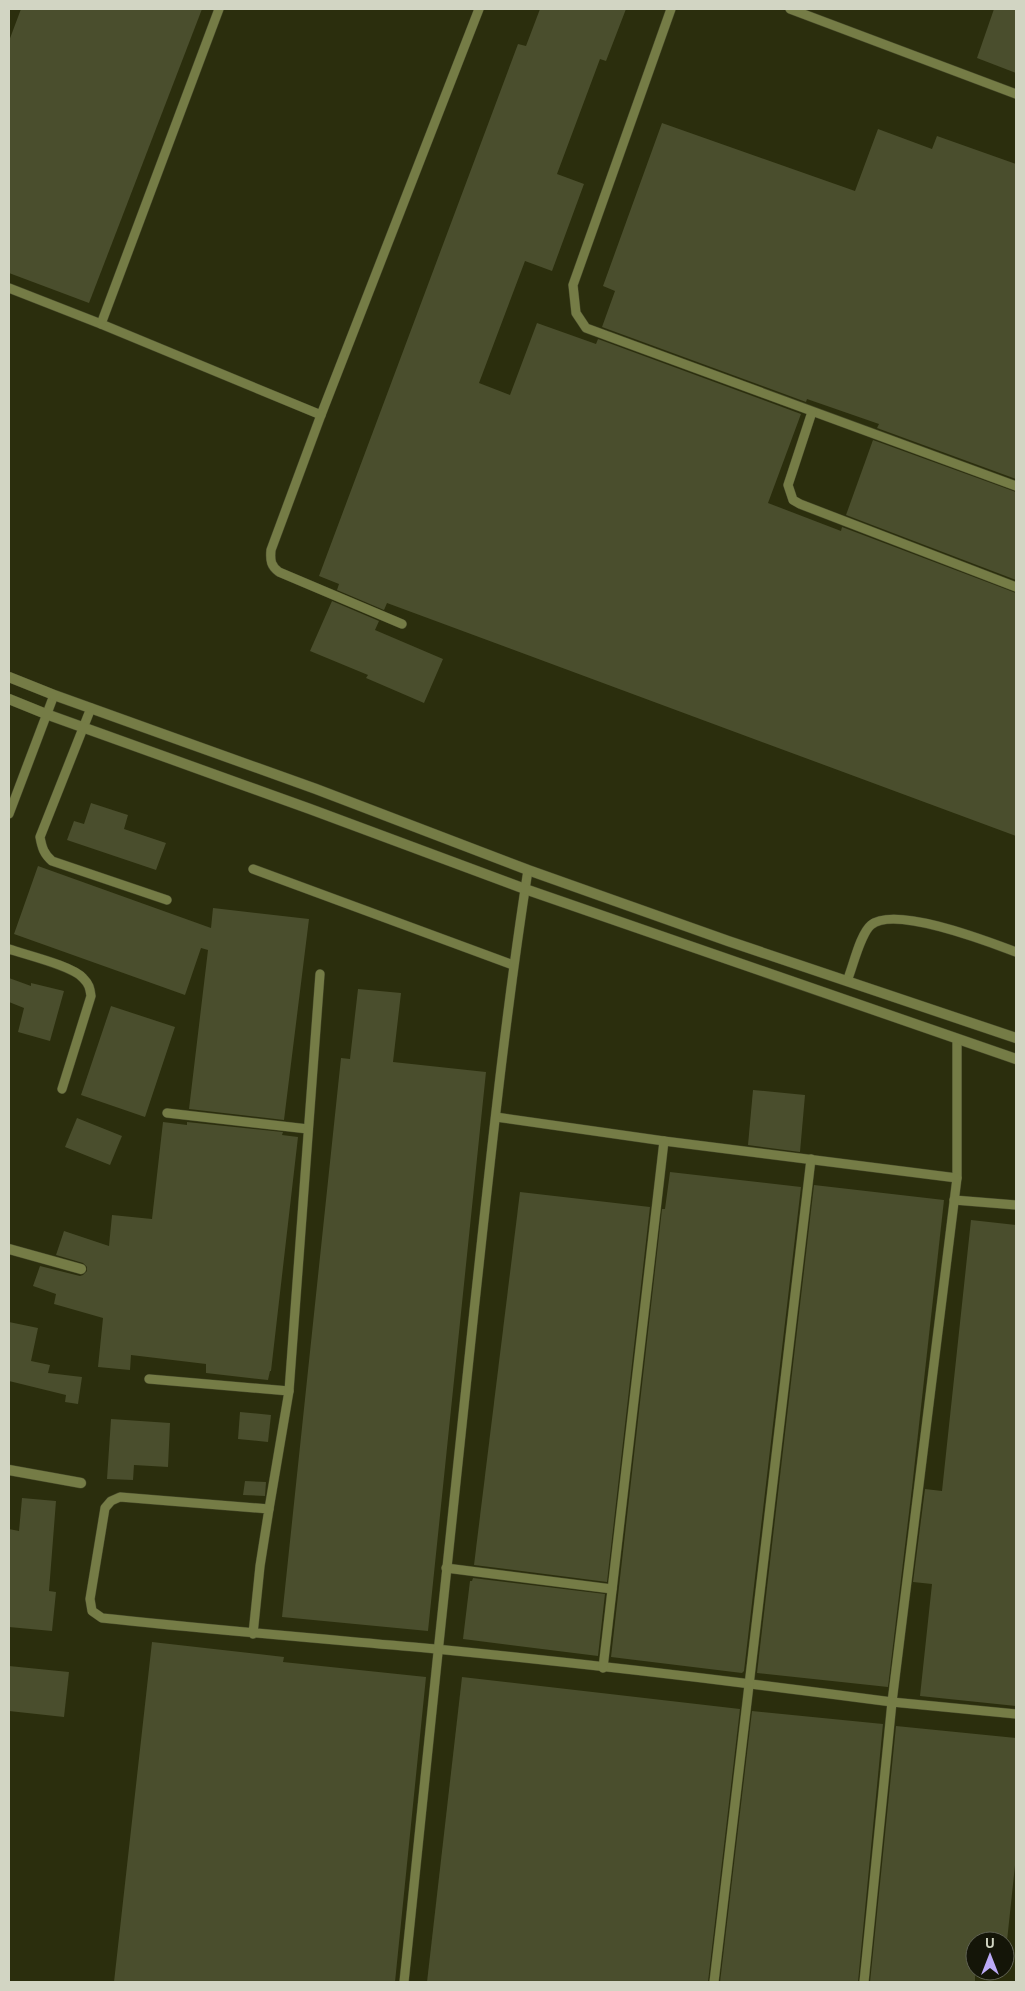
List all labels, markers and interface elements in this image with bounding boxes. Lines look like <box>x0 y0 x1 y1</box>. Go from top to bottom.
north arrow <box>965 1931 1015 1981</box>
text: U <box>985 1935 995 1951</box>

